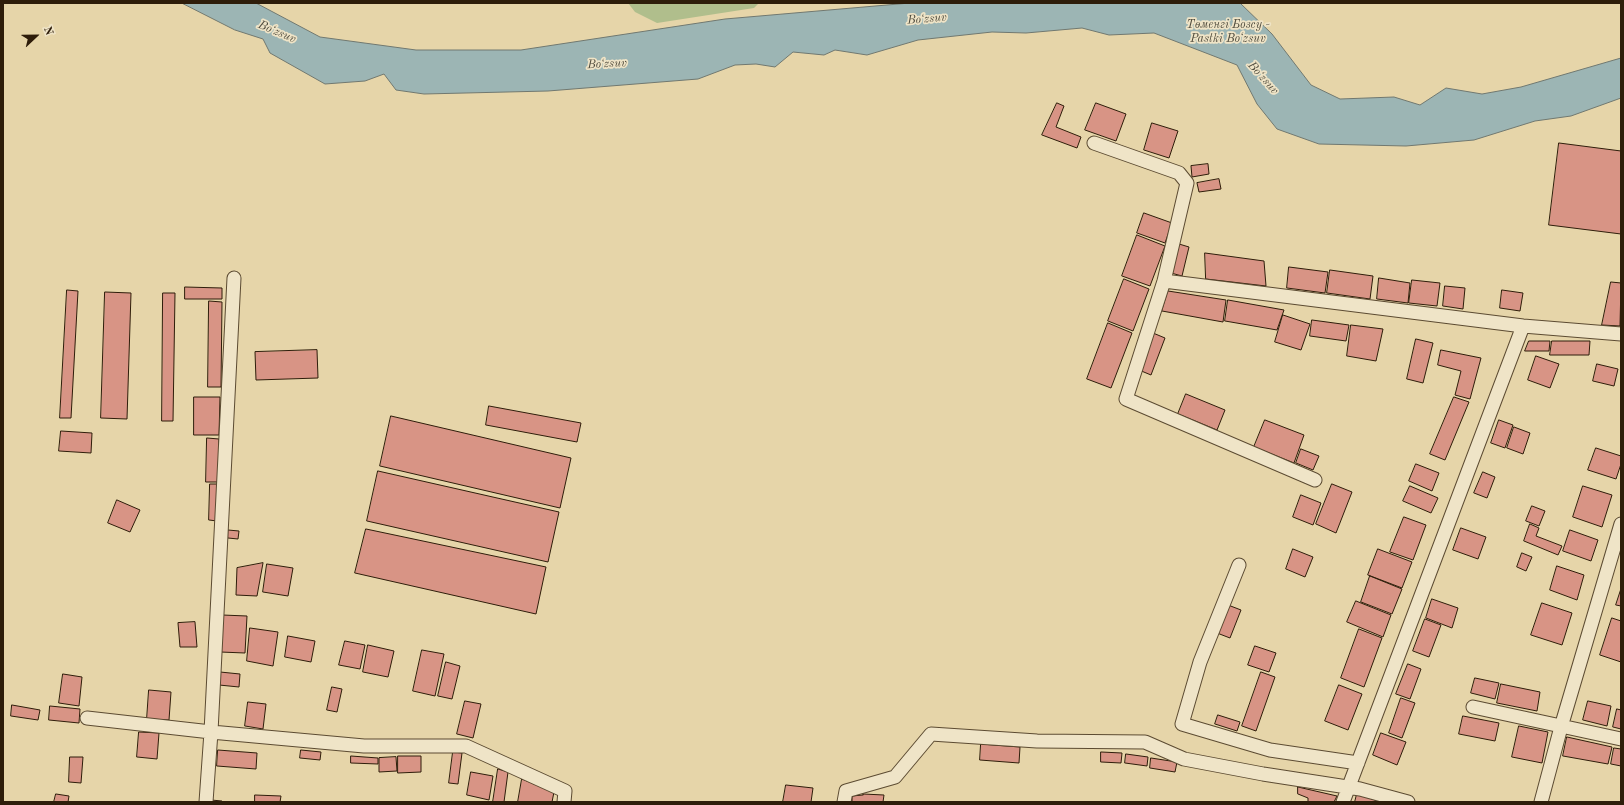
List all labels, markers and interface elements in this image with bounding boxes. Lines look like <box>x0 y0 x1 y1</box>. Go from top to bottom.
water label: Boʻzsuv <box>907 10 947 28</box>
north arrow <box>16 16 56 56</box>
water label: Boʻzsuv <box>256 18 298 46</box>
water label: Төменгі Бозсу - Pastki Boʻzsuv <box>1186 18 1270 46</box>
text: N <box>41 25 54 37</box>
water label: Boʻzsuv <box>587 56 627 72</box>
water label: Boʻzsuv <box>1244 58 1282 98</box>

